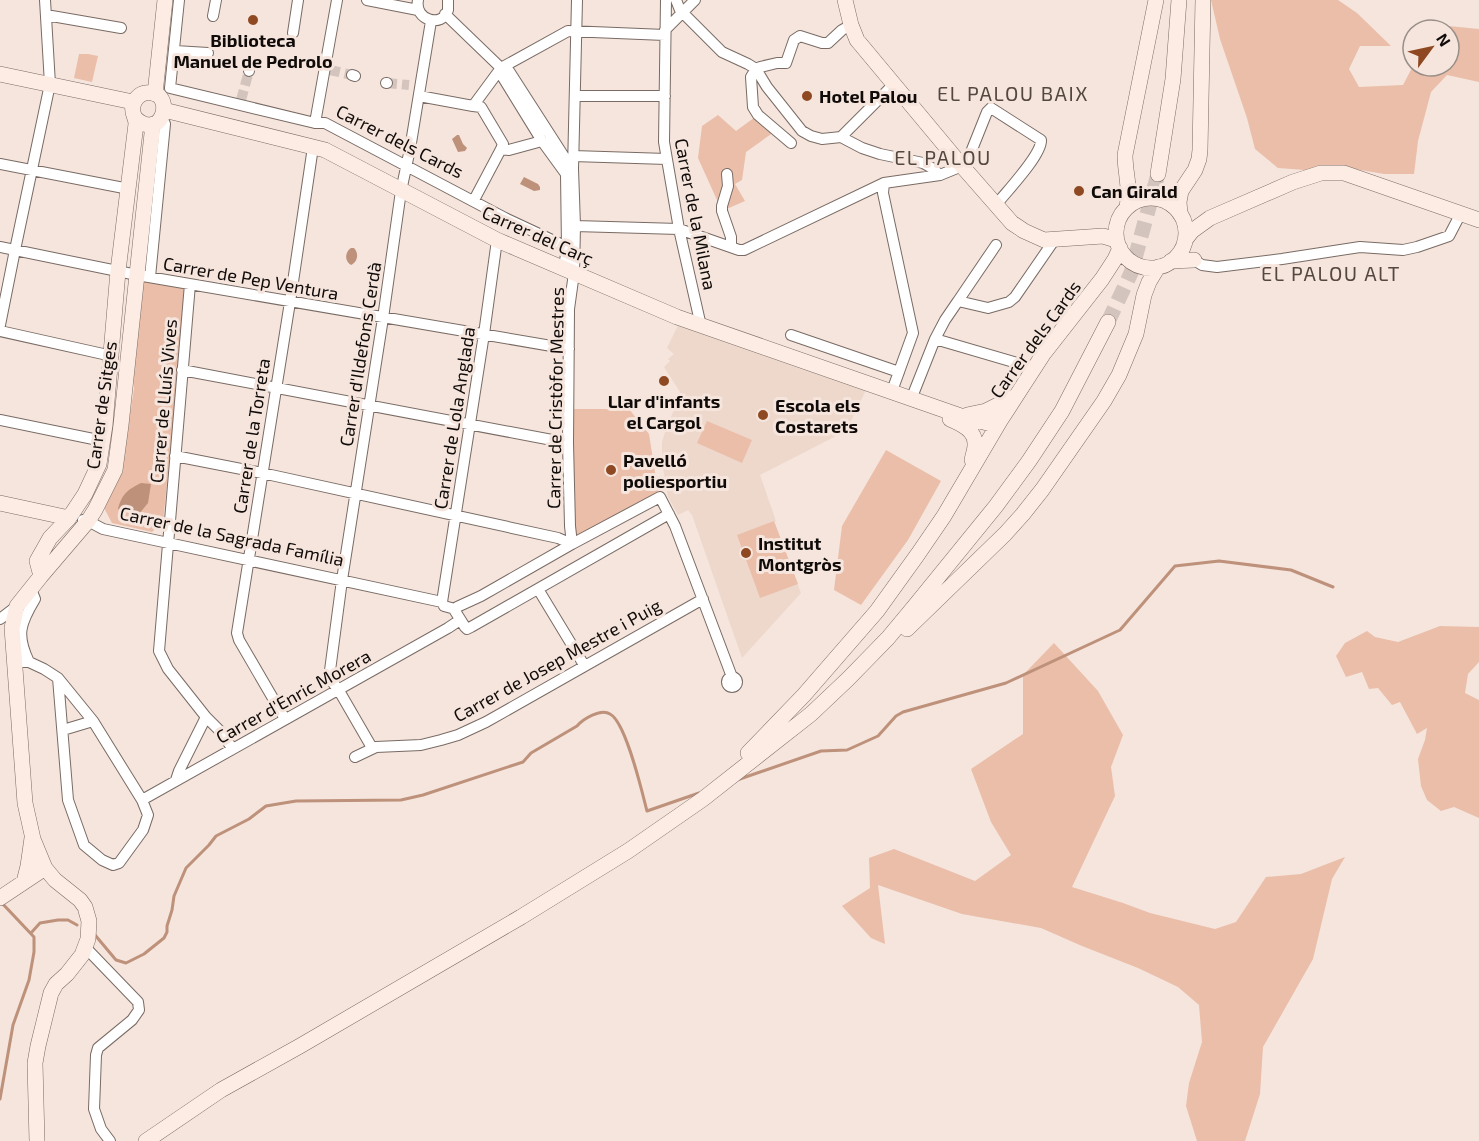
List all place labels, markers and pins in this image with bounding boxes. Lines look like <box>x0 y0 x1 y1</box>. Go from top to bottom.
marker: Biblioteca Manuel de Pedrolo <box>246 13 260 27</box>
place label: Biblioteca Manuel de Pedrolo <box>173 29 333 72</box>
place label: Hotel Palou <box>819 85 917 107</box>
marker: Hotel Palou <box>800 89 814 103</box>
place label: Can Girald <box>1091 180 1178 202</box>
marker: Can Girald <box>1072 184 1086 198</box>
marker: Llar d'infants el Cargol <box>657 374 671 388</box>
place label: Llar d'infants el Cargol <box>608 390 720 433</box>
place label: Escola els Costarets <box>775 394 860 437</box>
marker: Escola els Costarets <box>756 408 770 422</box>
place label: Pavelló poliesportiu <box>623 449 727 492</box>
marker: Pavelló poliesportiu <box>604 463 618 477</box>
place label: Institut Montgròs <box>758 532 841 575</box>
marker: Institut Montgròs <box>739 546 753 560</box>

